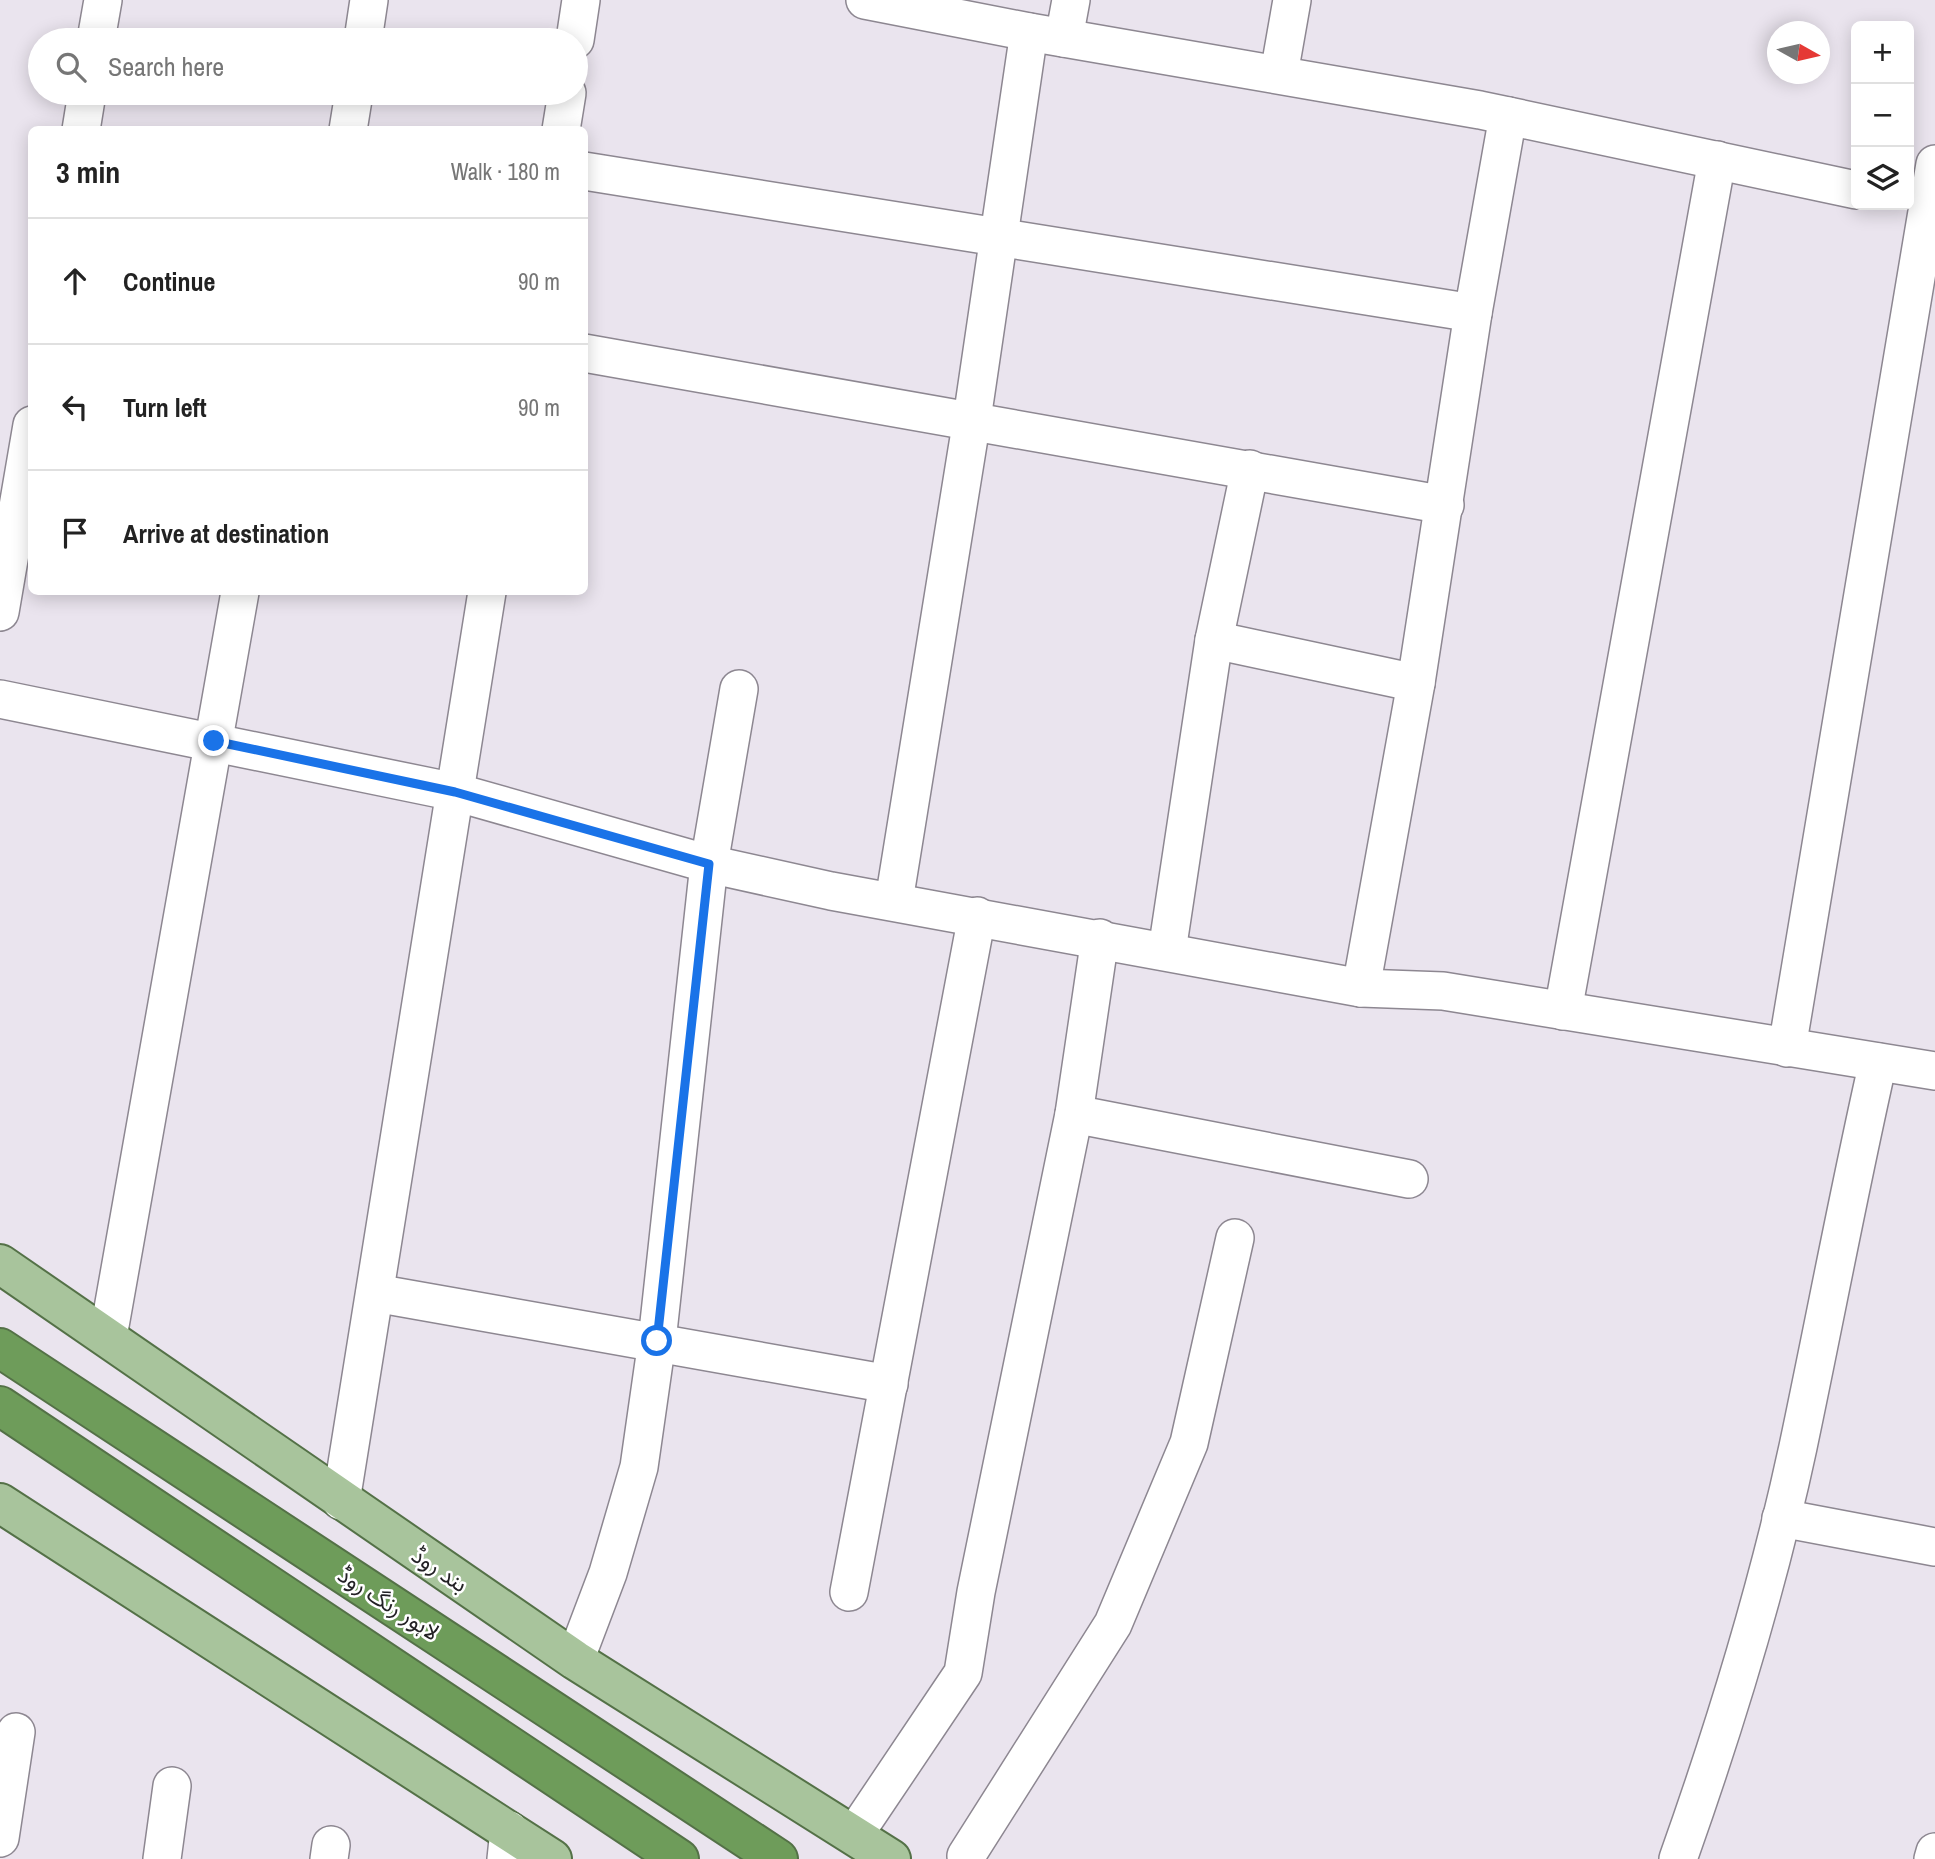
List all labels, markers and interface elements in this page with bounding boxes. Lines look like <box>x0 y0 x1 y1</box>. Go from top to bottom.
north arrow <box>1767 21 1830 84</box>
map controls <box>1851 21 1914 210</box>
button: + <box>1851 21 1914 84</box>
search box <box>28 28 588 105</box>
icon: search <box>52 48 90 86</box>
text: Search here <box>108 49 224 84</box>
button: − <box>1851 84 1914 147</box>
button: layers <box>1851 147 1914 210</box>
text: 3 min <box>56 152 120 192</box>
text: Walk · 180 m <box>451 156 560 187</box>
icon: ahead <box>56 262 94 300</box>
text: Continue <box>123 264 215 299</box>
text: 90 m <box>518 266 560 297</box>
icon: left <box>56 388 94 426</box>
text: Turn left <box>123 390 207 425</box>
text: 90 m <box>518 392 560 423</box>
icon: arrive <box>56 514 94 552</box>
text: Arrive at destination <box>123 516 329 551</box>
route end <box>198 725 229 756</box>
route start <box>641 1325 672 1356</box>
street label: بند روڈ <box>406 1539 474 1599</box>
street label: لاہور رنگ روڈ <box>332 1559 446 1647</box>

